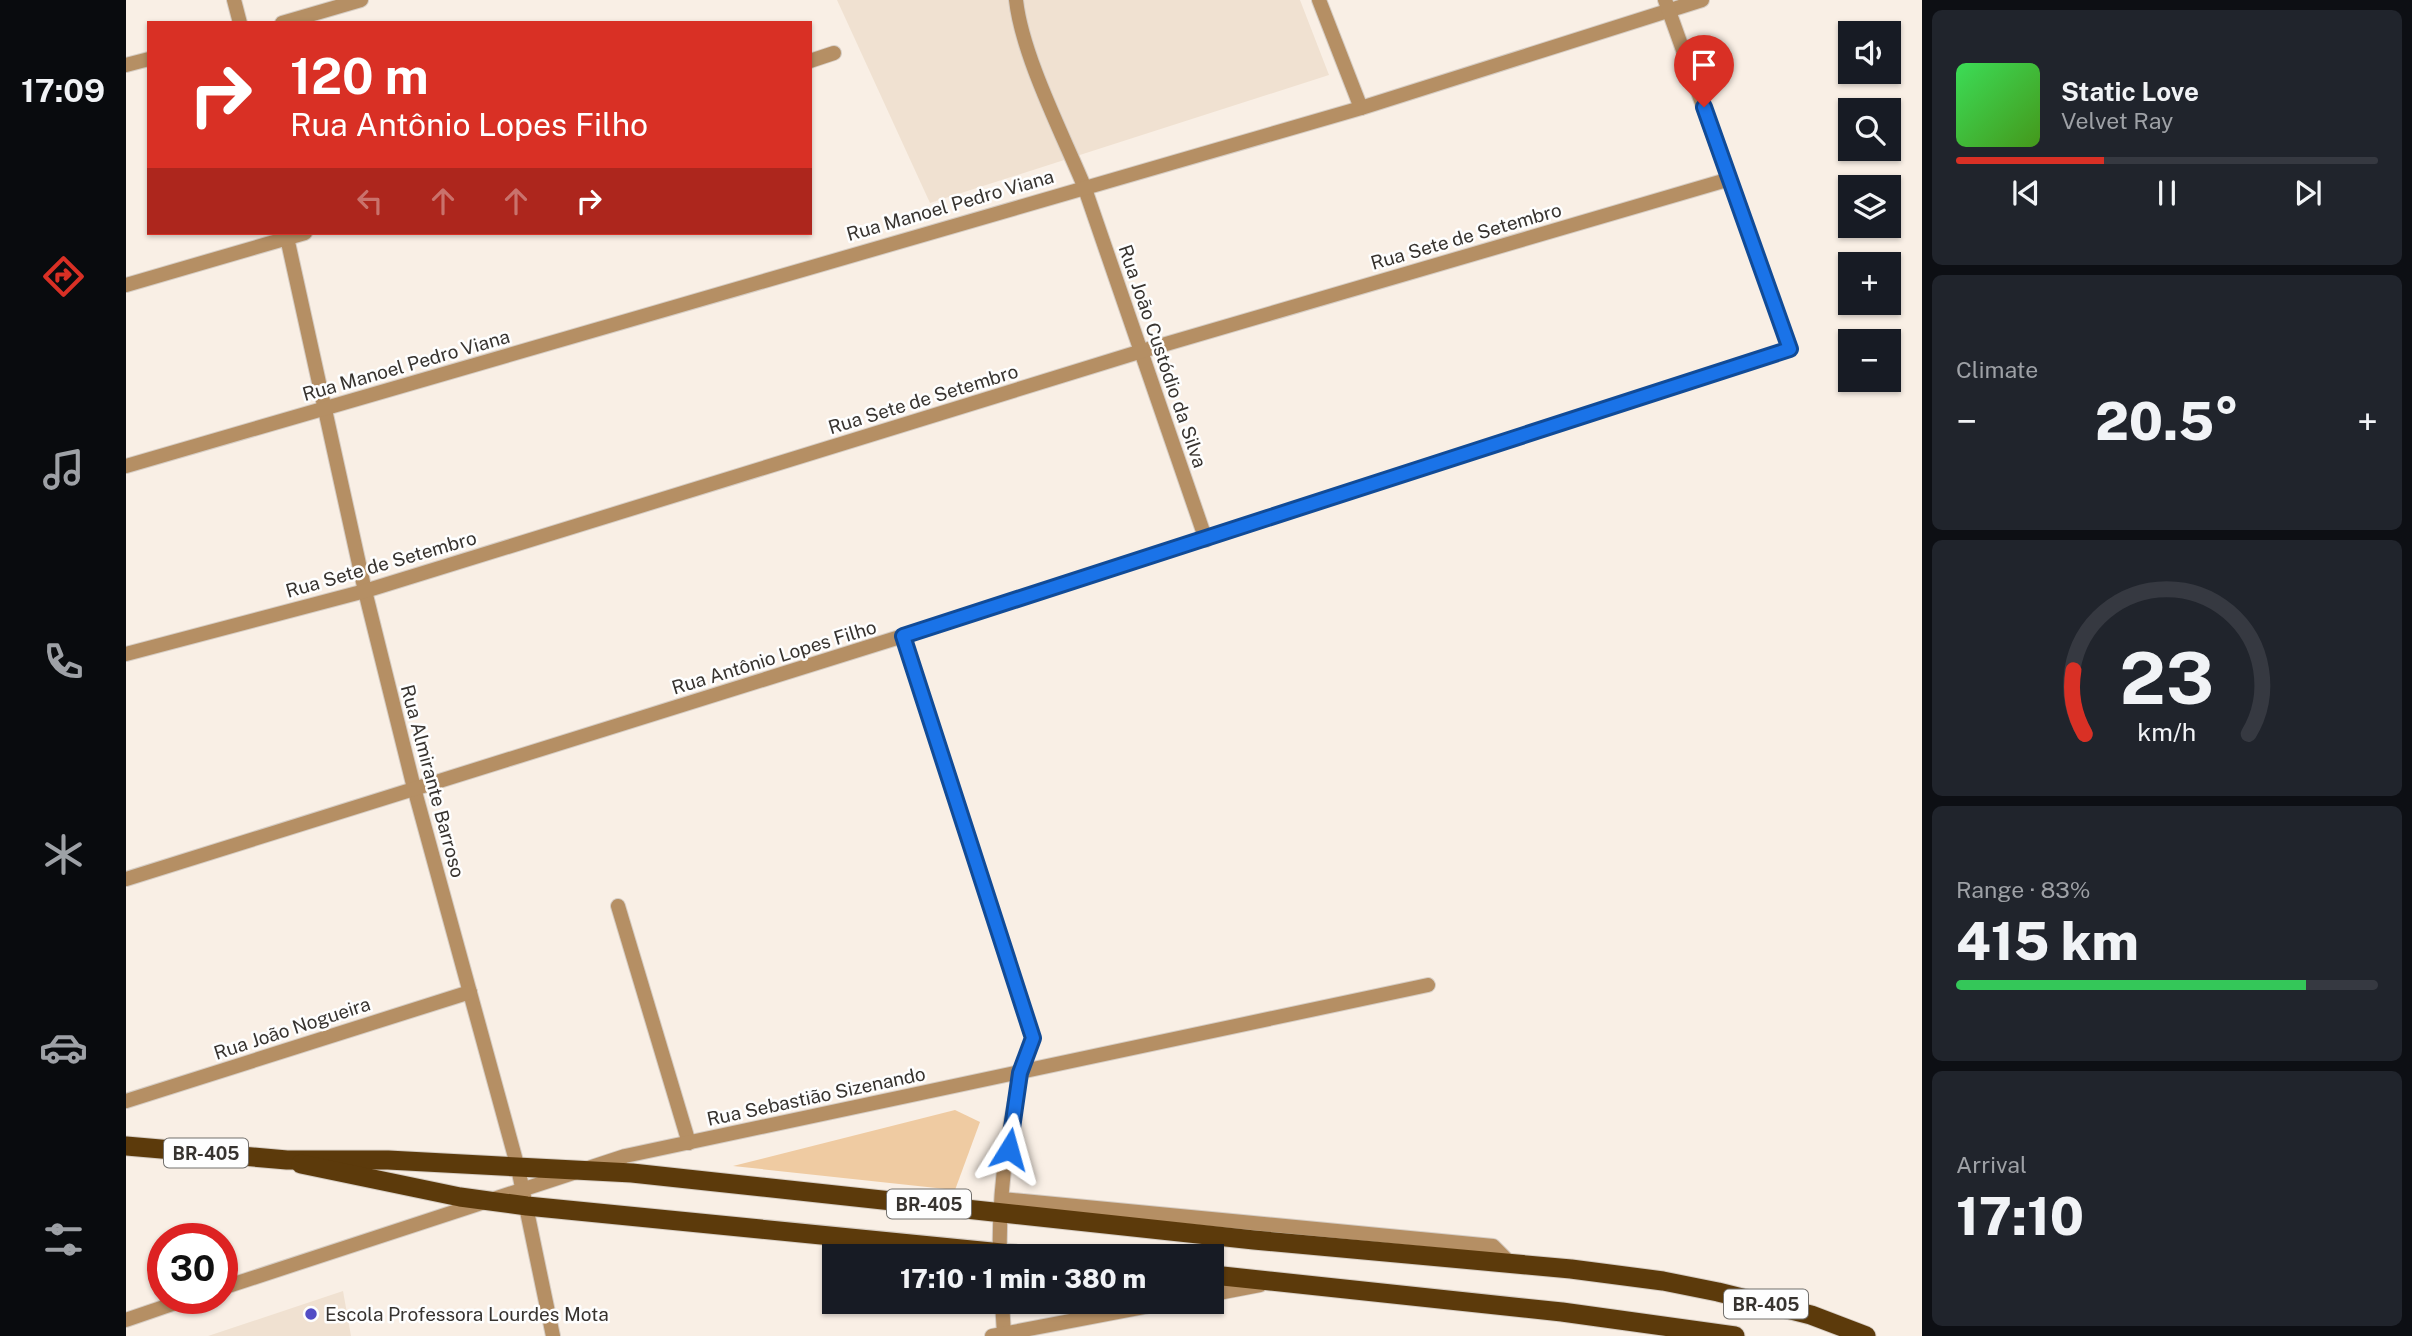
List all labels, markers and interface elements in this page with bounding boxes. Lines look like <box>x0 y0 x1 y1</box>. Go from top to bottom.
map controls <box>1838 21 1901 392</box>
button: sound <box>1838 21 1901 84</box>
pin <box>1674 35 1734 107</box>
icon: arrive <box>1685 46 1723 84</box>
text: 120 m <box>290 47 429 105</box>
icon: right <box>175 49 266 140</box>
text: 17:09 <box>21 72 105 109</box>
text: Static Love <box>2061 76 2199 107</box>
button: search <box>1838 98 1901 161</box>
text: Rua Antônio Lopes Filho <box>290 106 648 143</box>
text: Velvet Ray <box>2061 107 2173 134</box>
street label: Rua Manoel Pedro Viana <box>844 165 1056 245</box>
icon: previous <box>2007 174 2045 212</box>
icon: pause <box>2148 174 2186 212</box>
icon: next <box>2289 174 2327 212</box>
button: layers <box>1838 175 1901 238</box>
icon: left <box>351 182 389 220</box>
icon: ahead <box>424 182 462 220</box>
icon: ahead <box>497 182 535 220</box>
icon: right <box>570 182 608 220</box>
street label: Rua Sete de Setembro <box>1368 198 1564 274</box>
street label: Rua João Custódio da Silva <box>1114 242 1212 470</box>
icon: directions <box>39 252 88 301</box>
button: + <box>1838 252 1901 315</box>
street label: Rua Manoel Pedro Viana <box>300 325 512 405</box>
button: − <box>1838 329 1901 392</box>
text: Climate <box>1956 356 2038 383</box>
street label: Rua Sete de Setembro <box>825 360 1021 438</box>
text: 20.5° <box>2095 391 2239 452</box>
text: − <box>1956 399 1977 444</box>
text: + <box>2357 399 2378 444</box>
icon: music <box>39 445 88 494</box>
street label: Rua Sete de Setembro <box>283 526 479 602</box>
street label: Rua Antônio Lopes Filho <box>669 615 879 699</box>
text: 23 <box>2120 635 2214 720</box>
icon: phone <box>39 637 88 686</box>
street label: Rua Almirante Barroso <box>397 682 469 880</box>
text: km/h <box>2138 717 2196 747</box>
icon: climate <box>39 830 88 879</box>
text: Range · 83% <box>1956 876 2090 903</box>
text: 415 km <box>1956 911 2139 972</box>
street label: Rua João Nogueira <box>211 992 373 1064</box>
icon: car <box>39 1023 88 1072</box>
street label: Rua Sebastião Sizenando <box>705 1062 927 1130</box>
position arrow <box>972 1112 1046 1186</box>
road number: BR-405 <box>164 1138 248 1168</box>
text: Arrival <box>1956 1151 2027 1178</box>
text: 17:10 <box>1956 1186 2084 1247</box>
road number: BR-405 <box>887 1190 971 1218</box>
icon: filters <box>39 1215 88 1264</box>
speed limit sign: 30 <box>147 1223 238 1314</box>
text: 17:10 · 1 min · 380 m <box>900 1263 1146 1294</box>
road number: BR-405 <box>1724 1289 1808 1318</box>
place label: Escola Professora Lourdes Mota <box>325 1303 609 1325</box>
marker: Escola Professora Lourdes Mota <box>303 1306 319 1322</box>

